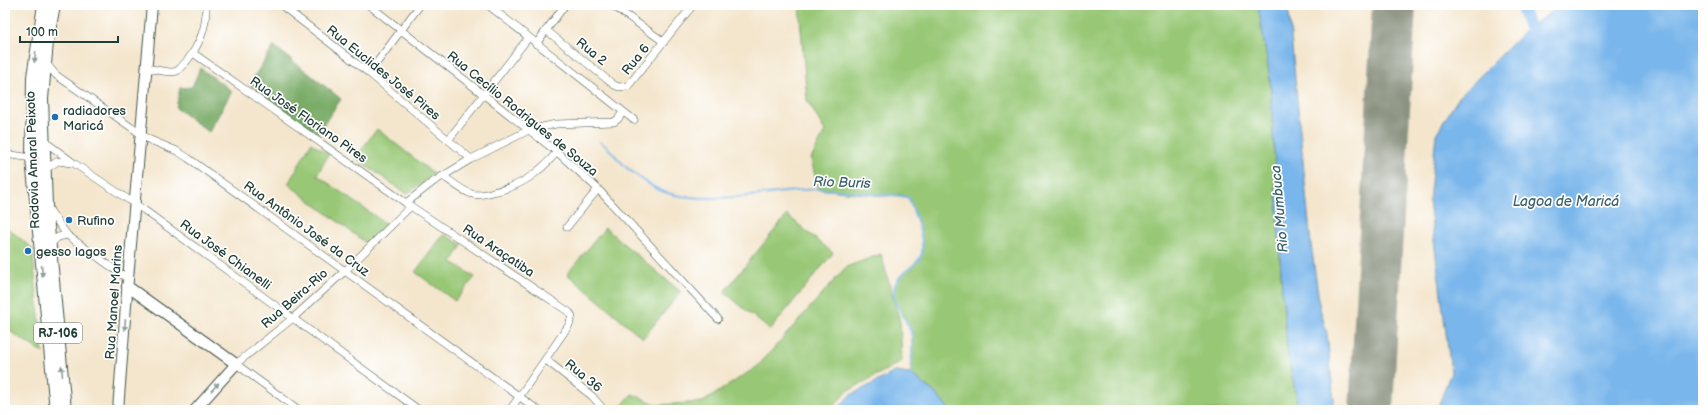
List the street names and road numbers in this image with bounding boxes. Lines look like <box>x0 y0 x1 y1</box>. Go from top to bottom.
street label: Rua Euclides José Pires <box>323 22 444 124</box>
street label: Rua 2 <box>573 35 610 69</box>
street label: Rua 6 <box>618 41 653 78</box>
street label: Rua Cecílio Rodrigues de Souza <box>444 48 601 180</box>
street label: Rua José Floriano Pires <box>247 73 371 167</box>
street label: Rodovia Amaral Peixoto <box>23 91 43 229</box>
street label: Rua Antônio José da Cruz <box>240 178 373 280</box>
street label: Rua José Chianelli <box>177 216 274 293</box>
street label: Rua Araçatiba <box>460 221 537 281</box>
street label: Rua Manoel Marins <box>102 244 126 360</box>
street label: Rua Beira-Rio <box>258 265 331 332</box>
road number: RJ-106 <box>34 323 82 343</box>
street label: Rua 36 <box>562 356 605 396</box>

